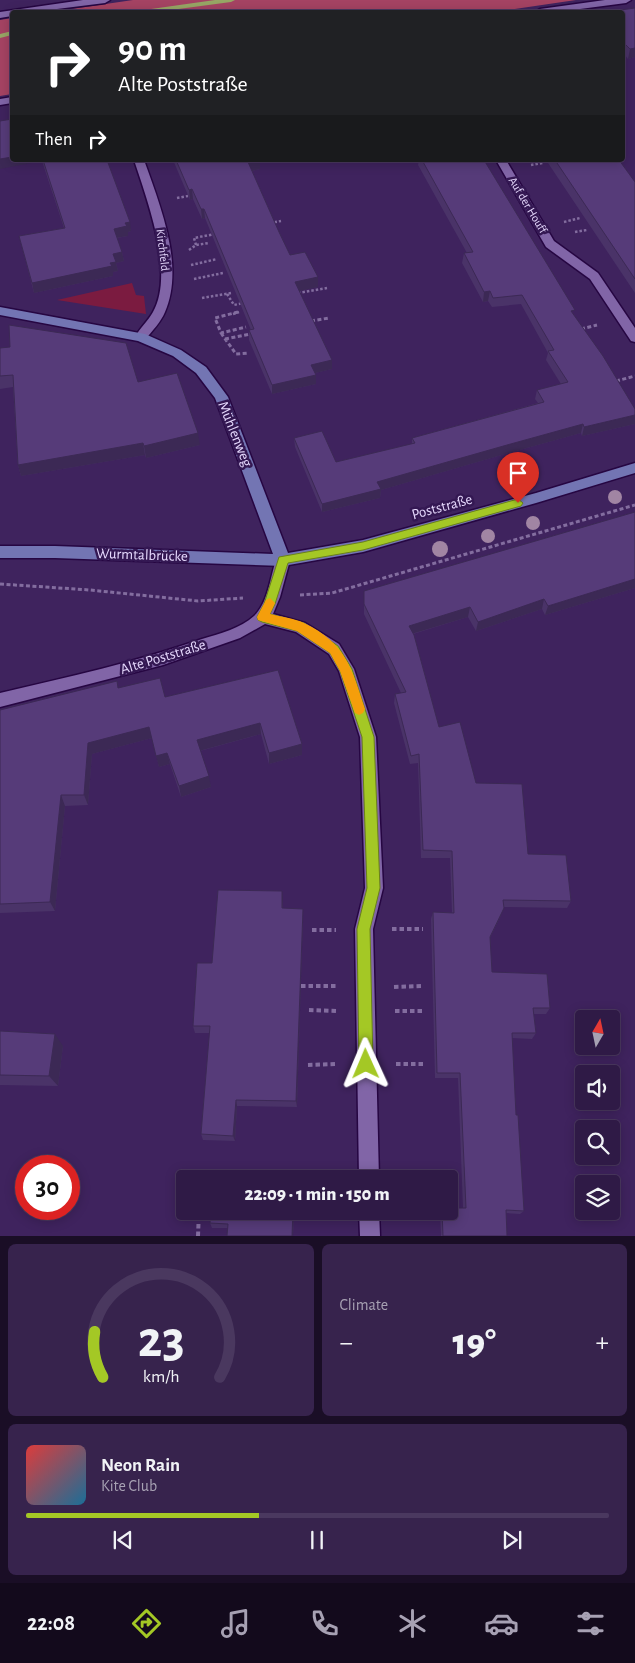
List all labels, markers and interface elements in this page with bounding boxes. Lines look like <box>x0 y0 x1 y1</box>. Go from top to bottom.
icon: right <box>35 30 100 95</box>
text: 90 m <box>118 32 187 67</box>
text: Alte Poststraße <box>118 73 248 95</box>
icon: right <box>83 125 111 153</box>
text: Then <box>35 130 73 149</box>
street label: Auf der Houff <box>507 175 550 236</box>
street label: Kirchfeld <box>154 228 172 272</box>
street label: Mühlenweg <box>215 399 255 469</box>
pin <box>497 452 539 503</box>
icon: arrive <box>504 459 532 487</box>
street label: Poststraße <box>410 492 474 522</box>
street label: Wurmtalbrücke <box>96 546 188 564</box>
street label: Alte Poststraße <box>119 637 208 677</box>
north arrow <box>575 1010 620 1055</box>
map controls <box>575 1010 620 1220</box>
position arrow <box>339 1037 391 1089</box>
button: sound <box>575 1065 620 1110</box>
button: search <box>575 1120 620 1165</box>
speed limit sign: 30 <box>15 1155 80 1220</box>
button: layers <box>575 1175 620 1220</box>
text: 22:09 · 1 min · 150 m <box>244 1185 390 1204</box>
text: Climate <box>340 1297 388 1313</box>
text: 23 <box>137 1314 184 1366</box>
text: 19° <box>452 1324 496 1362</box>
text: − <box>340 1329 353 1357</box>
text: + <box>596 1329 609 1357</box>
text: km/h <box>142 1368 179 1386</box>
text: Neon Rain <box>101 1456 180 1475</box>
text: Kite Club <box>101 1478 157 1494</box>
icon: previous <box>109 1526 137 1554</box>
icon: pause <box>303 1526 331 1554</box>
icon: next <box>498 1526 526 1554</box>
icon: directions <box>129 1606 164 1641</box>
icon: music <box>218 1606 253 1641</box>
icon: phone <box>307 1606 342 1641</box>
icon: climate <box>395 1606 430 1641</box>
icon: car <box>484 1606 519 1641</box>
icon: filters <box>573 1606 608 1641</box>
text: 22:08 <box>27 1612 75 1634</box>

